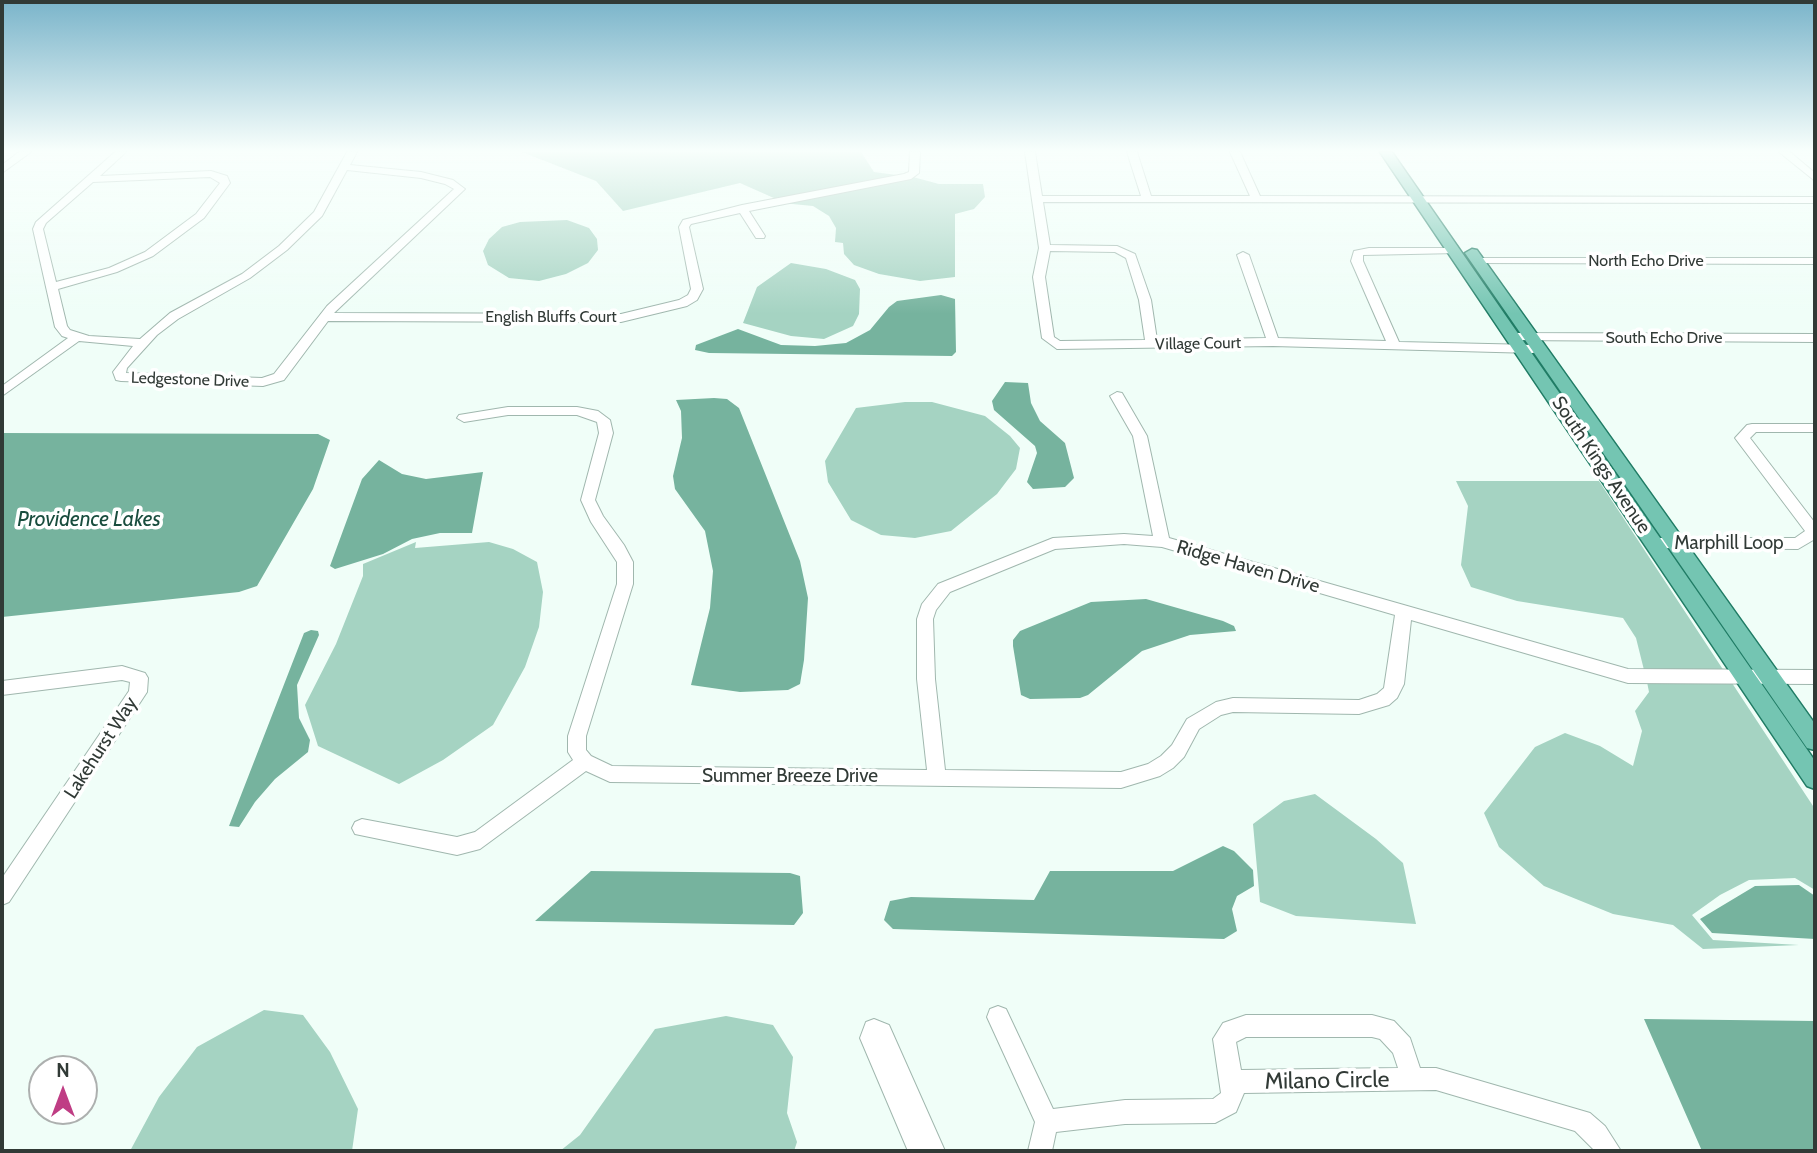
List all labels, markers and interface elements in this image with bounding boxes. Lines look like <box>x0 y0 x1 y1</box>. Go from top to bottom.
street label: North Echo Drive <box>1588 251 1704 271</box>
street label: English Bluffs Court <box>485 307 617 327</box>
street label: South Echo Drive <box>1605 328 1723 348</box>
street label: Village Court <box>1155 334 1241 354</box>
street label: Ledgestone Drive <box>130 368 250 392</box>
street label: South Kings Avenue <box>1547 392 1655 538</box>
water label: Providence Lakes <box>17 507 161 533</box>
street label: Marphill Loop <box>1674 532 1784 554</box>
street label: Ridge Haven Drive <box>1174 536 1322 598</box>
street label: Lakehurst Way <box>60 693 142 803</box>
street label: Summer Breeze Drive <box>702 765 878 787</box>
north arrow <box>28 1055 98 1125</box>
text: N <box>56 1059 70 1082</box>
street label: Milano Circle <box>1264 1066 1390 1096</box>

